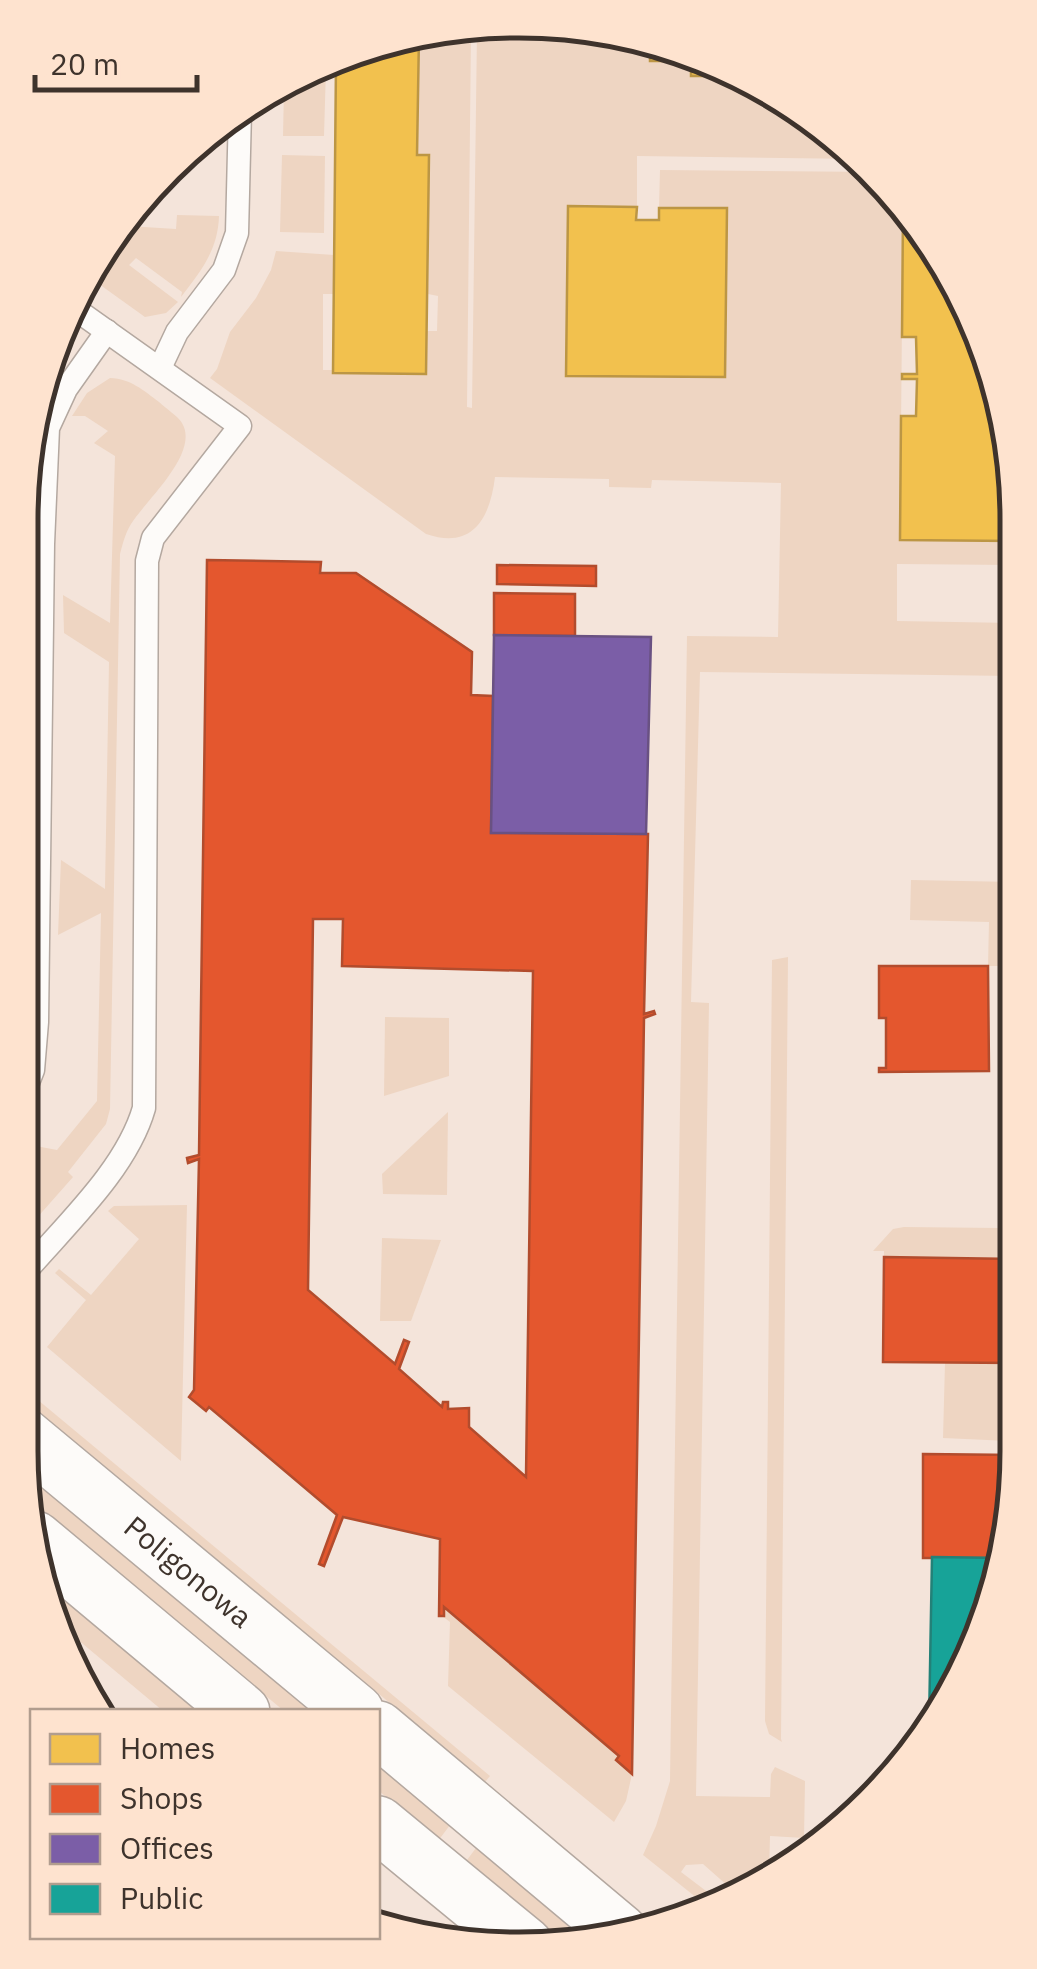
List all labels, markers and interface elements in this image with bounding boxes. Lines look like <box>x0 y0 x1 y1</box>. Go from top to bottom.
scale bar <box>35 30 198 92</box>
text: 20 m <box>50 44 119 83</box>
street label: Poligonowa <box>117 1507 261 1636</box>
legend <box>30 1709 380 1939</box>
text: Homes <box>120 1728 215 1767</box>
text: Shops <box>120 1778 203 1817</box>
text: Offices <box>120 1828 214 1867</box>
text: Public <box>120 1878 203 1917</box>

